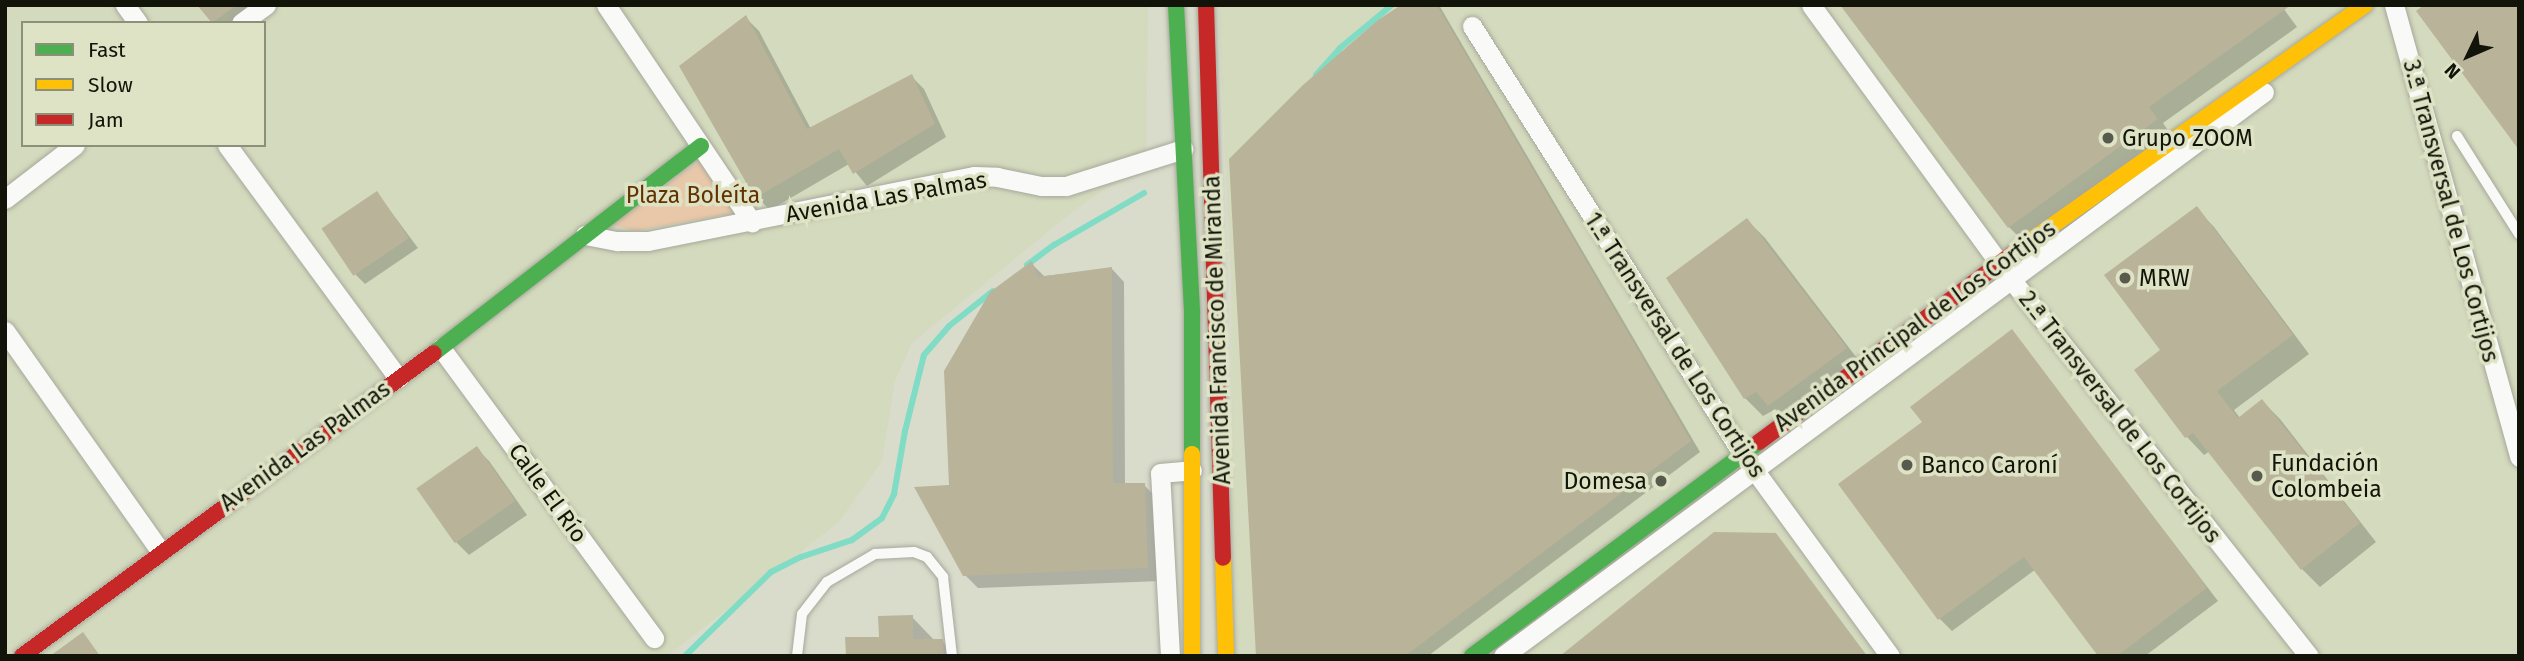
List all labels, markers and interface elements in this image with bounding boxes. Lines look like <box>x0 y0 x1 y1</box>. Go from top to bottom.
legend <box>21 21 266 147</box>
north arrow <box>2433 21 2503 91</box>
text: Fast <box>88 37 126 63</box>
street label: 3.ª Transversal de Los Cortijos <box>2397 57 2505 365</box>
text: N <box>2440 58 2465 83</box>
text: Slow <box>88 72 133 98</box>
text: Jam <box>88 107 124 133</box>
place label: Grupo ZOOM <box>2122 124 2253 152</box>
marker: Grupo ZOOM <box>2100 130 2116 146</box>
street label: Avenida Las Palmas <box>783 166 989 228</box>
street label: Avenida Francisco de Miranda <box>1198 175 1236 485</box>
park label: Plaza Boleíta <box>626 181 760 209</box>
street label: 1.ª Transversal de Los Cortijos <box>1579 207 1771 483</box>
street label: Avenida Principal de Los Cortijos <box>1769 215 2061 437</box>
place label: MRW <box>2139 264 2190 292</box>
marker: MRW <box>2117 270 2133 286</box>
street label: 2.ª Transversal de Los Cortijos <box>2013 286 2227 548</box>
street label: Avenida Las Palmas <box>215 375 395 517</box>
street label: Calle El Río <box>503 438 593 548</box>
place label: Fundación Colombeia <box>2271 449 2382 503</box>
place label: Banco Caroní <box>1921 451 2058 479</box>
marker: Banco Caroní <box>1899 457 1915 473</box>
place label: Domesa <box>1563 467 1647 495</box>
marker: Fundación Colombeia <box>2249 468 2265 484</box>
marker: Domesa <box>1653 473 1669 489</box>

